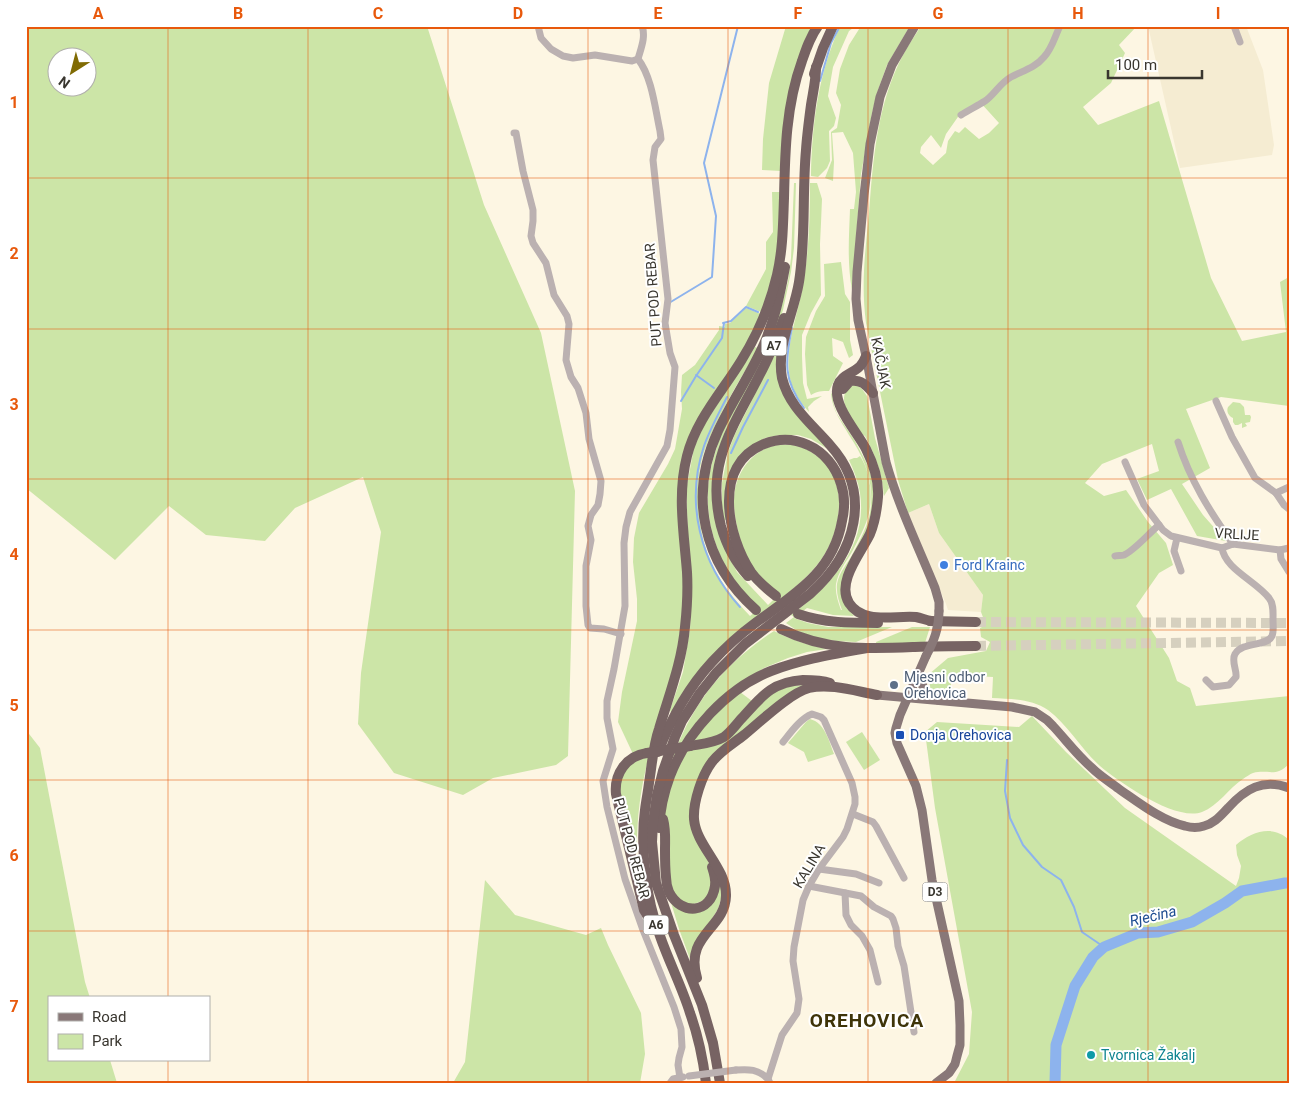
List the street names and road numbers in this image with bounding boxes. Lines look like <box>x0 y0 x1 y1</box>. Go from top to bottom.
street label: PUT POD REBAR <box>641 242 665 347</box>
road number: A7 <box>762 336 786 356</box>
street label: KAČJAK <box>868 336 895 390</box>
street label: VRLIJE <box>1214 525 1260 543</box>
street label: PUT POD REBAR <box>611 796 653 900</box>
street label: KALINA <box>790 841 828 891</box>
road number: D3 <box>922 882 948 902</box>
road number: A6 <box>644 916 668 934</box>

